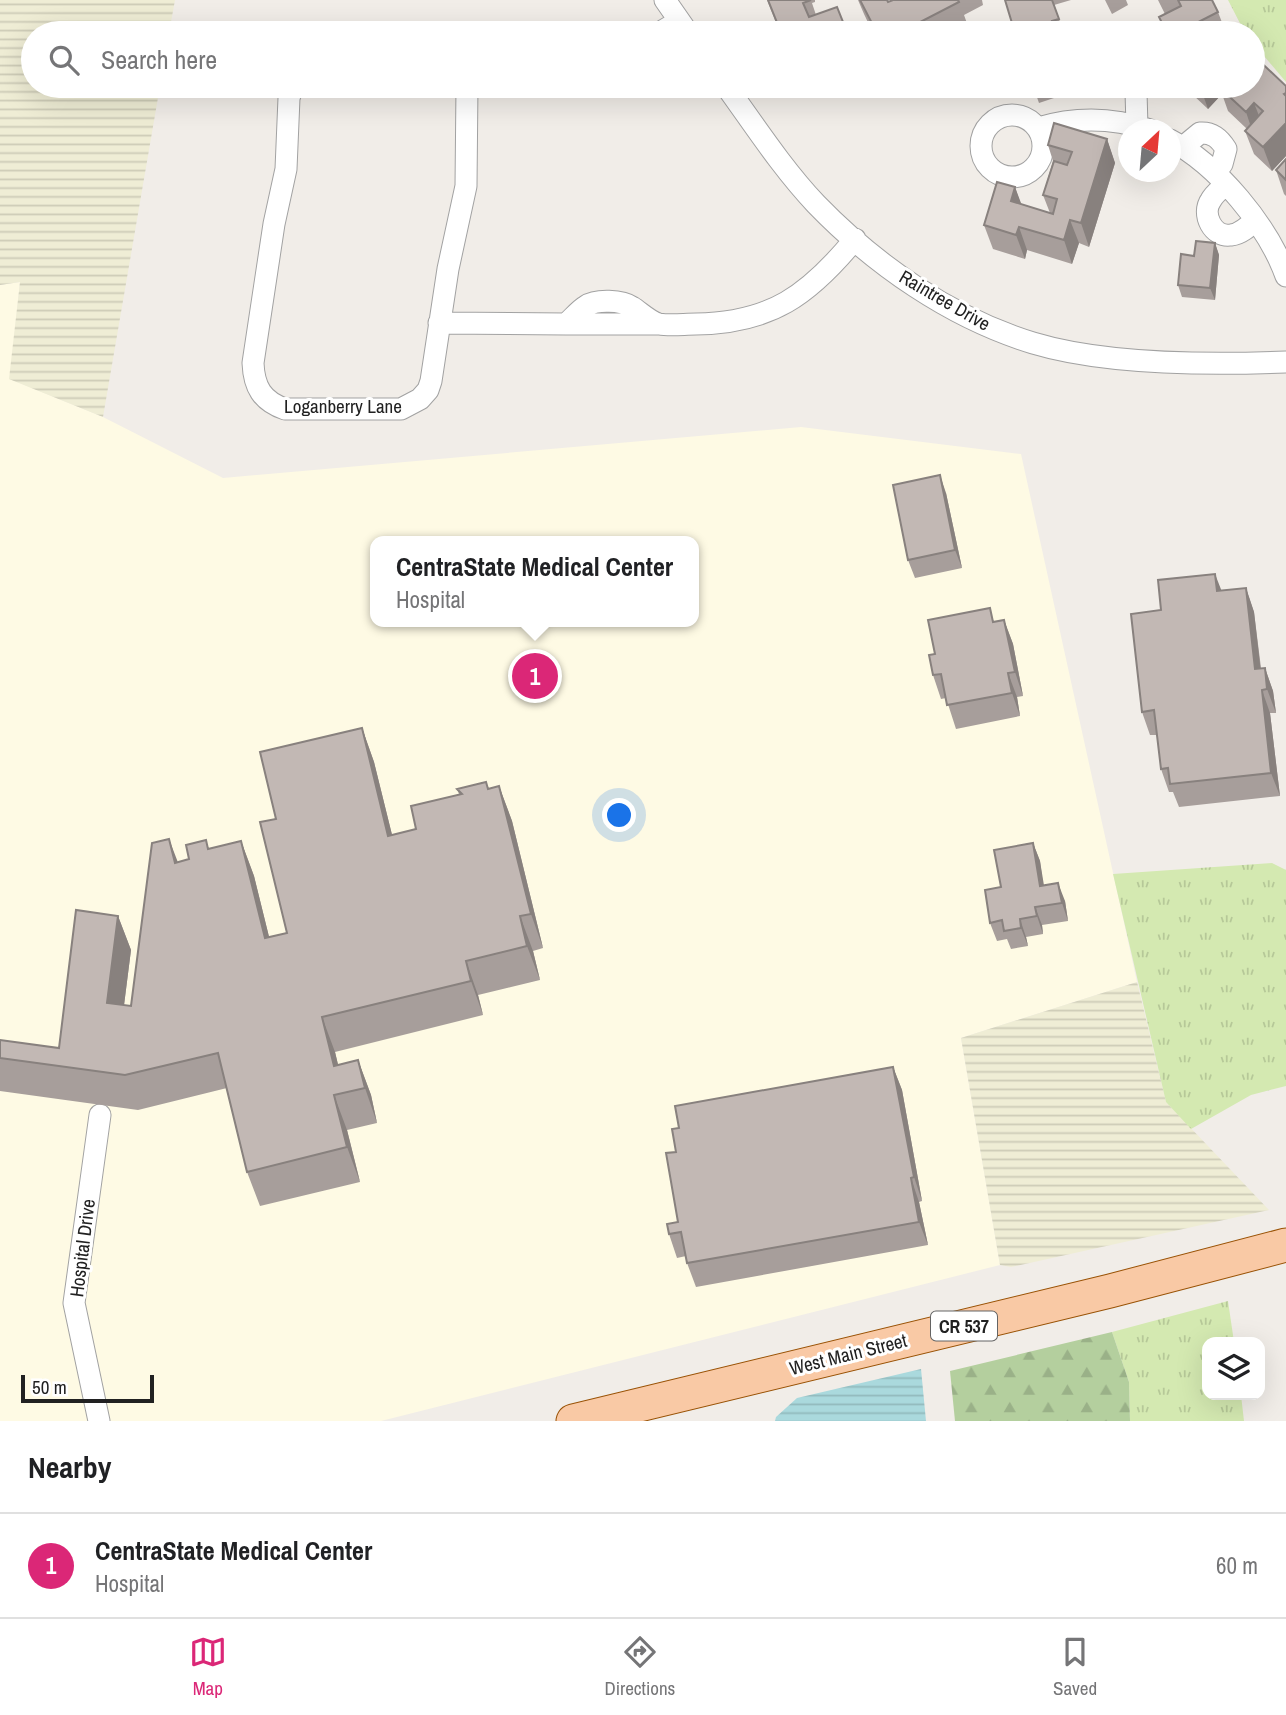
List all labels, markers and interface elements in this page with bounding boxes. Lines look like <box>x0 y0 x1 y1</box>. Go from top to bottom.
search box <box>21 21 1265 98</box>
icon: search <box>45 41 83 79</box>
text: Search here <box>101 42 217 77</box>
north arrow <box>1118 119 1181 182</box>
street label: Raintree Drive <box>895 263 995 337</box>
street label: Loganberry Lane <box>284 393 402 419</box>
popup <box>370 536 699 627</box>
text: CentraState Medical Center <box>396 549 673 584</box>
text: Hospital <box>396 584 465 615</box>
pin: 1 <box>512 650 558 702</box>
your location <box>602 798 636 832</box>
street label: Hospital Drive <box>63 1197 101 1299</box>
road number: CR 537 <box>931 1311 997 1340</box>
street label: West Main Street <box>787 1327 910 1381</box>
map controls <box>1202 1337 1265 1400</box>
button: layers <box>1202 1337 1265 1400</box>
scale bar <box>21 1372 154 1404</box>
text: 50 m <box>32 1374 67 1400</box>
text: Nearby <box>28 1447 111 1487</box>
text: CentraState Medical Center <box>95 1533 372 1568</box>
text: 1 <box>46 1550 56 1581</box>
text: 60 m <box>1216 1550 1258 1581</box>
text: Hospital <box>95 1568 164 1599</box>
tab: Map <box>189 1633 227 1701</box>
tab: Directions <box>604 1633 675 1701</box>
tab: Saved <box>1053 1633 1097 1701</box>

